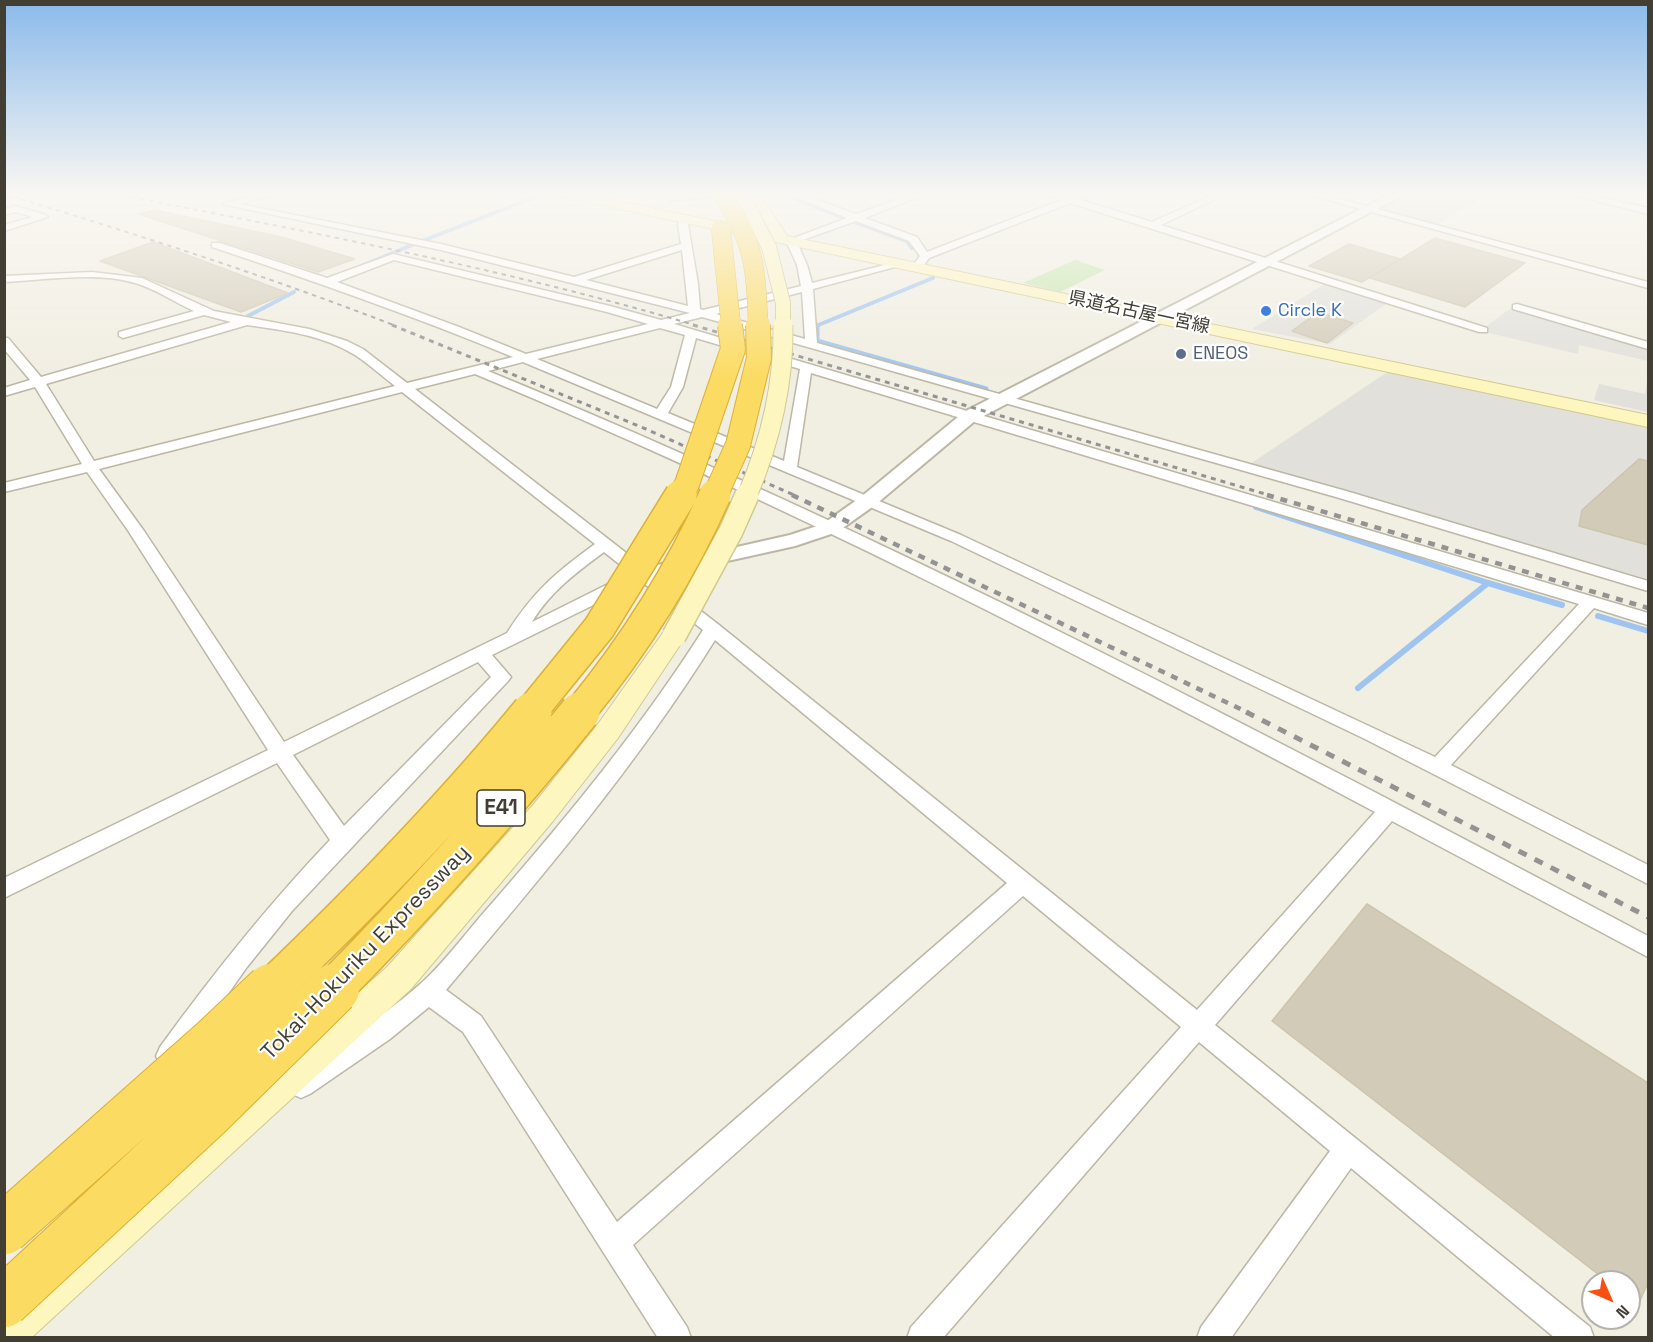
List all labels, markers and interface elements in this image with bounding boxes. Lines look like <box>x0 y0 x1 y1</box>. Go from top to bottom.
street label: 県道名古屋一宮線 <box>1066 287 1212 339</box>
place label: Circle K <box>1278 300 1342 322</box>
marker: Circle K <box>1259 304 1273 318</box>
place label: ENEOS <box>1193 343 1248 365</box>
marker: ENEOS <box>1174 347 1188 361</box>
road number: E41 <box>477 790 525 826</box>
street label: Tokai-Hokuriku Expressway <box>256 840 476 1066</box>
north arrow <box>1581 1270 1641 1330</box>
text: N <box>1611 1300 1634 1323</box>

